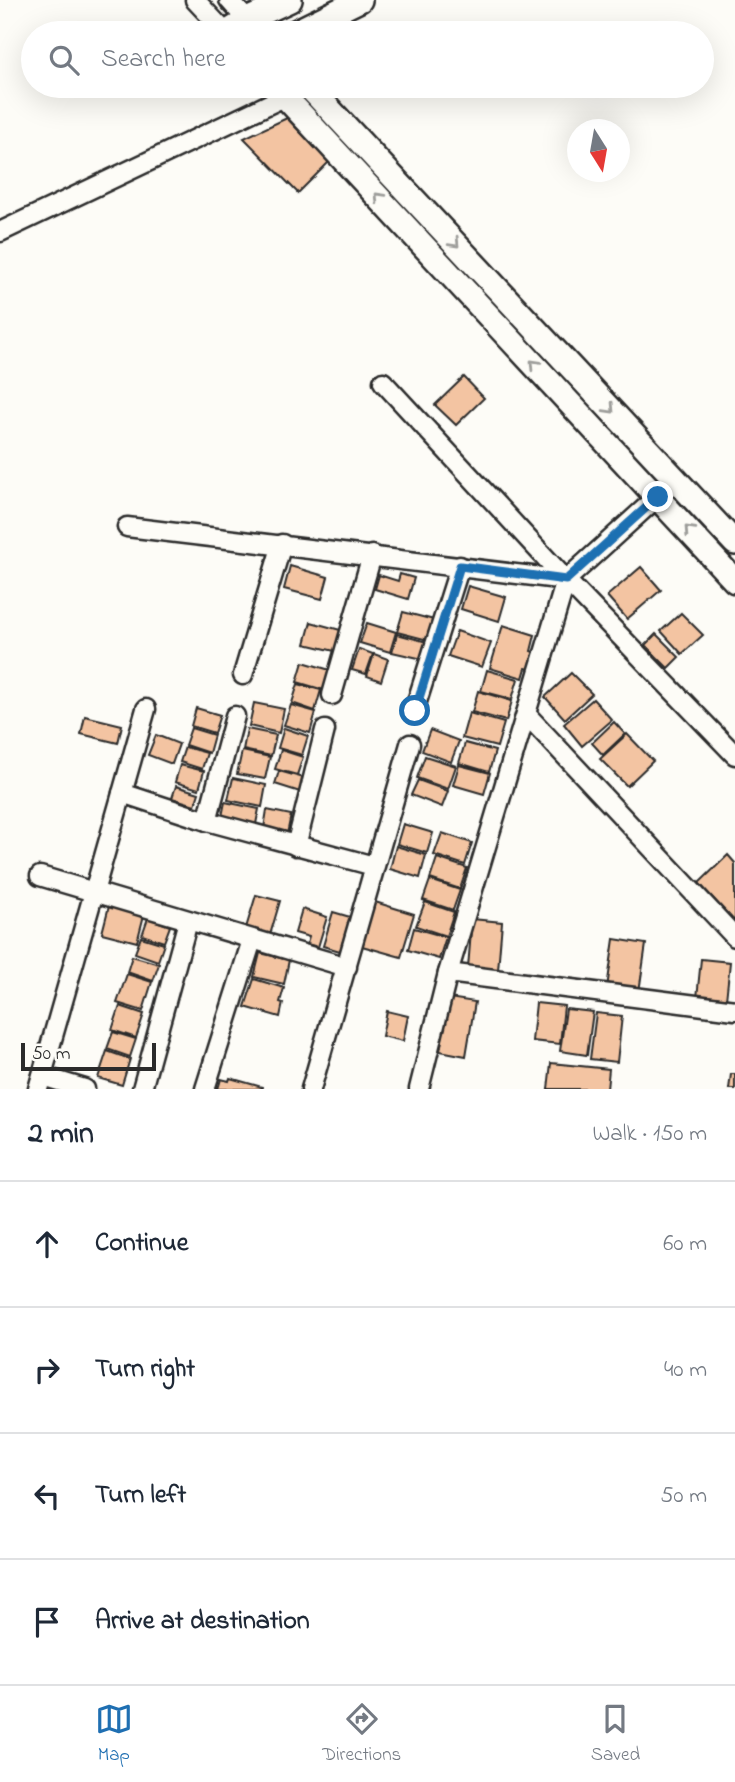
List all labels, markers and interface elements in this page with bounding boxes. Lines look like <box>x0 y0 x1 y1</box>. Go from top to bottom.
search box <box>21 21 714 98</box>
icon: search <box>45 41 83 79</box>
text: Search here <box>101 41 226 79</box>
north arrow <box>567 119 630 182</box>
one-way arrow <box>375 192 387 205</box>
one-way arrow <box>446 235 459 248</box>
one-way arrow <box>530 359 542 372</box>
one-way arrow <box>602 401 614 414</box>
route end <box>642 481 673 512</box>
one-way arrow <box>684 525 697 538</box>
route start <box>399 695 430 726</box>
scale bar <box>21 1040 156 1072</box>
text: 50 m <box>32 1041 71 1068</box>
text: 2 min <box>28 1113 94 1157</box>
text: Walk · 150 m <box>592 1118 707 1151</box>
icon: ahead <box>28 1225 66 1263</box>
text: Continue <box>95 1225 188 1263</box>
text: 60 m <box>663 1228 707 1261</box>
icon: right <box>28 1351 66 1389</box>
text: Turn right <box>95 1351 195 1389</box>
text: 40 m <box>664 1354 707 1387</box>
icon: left <box>28 1477 66 1515</box>
text: Turn left <box>95 1477 186 1515</box>
text: 50 m <box>660 1480 707 1513</box>
icon: arrive <box>28 1603 66 1641</box>
text: Arrive at destination <box>95 1603 310 1641</box>
tab: Map <box>95 1700 133 1769</box>
tab: Directions <box>322 1700 401 1769</box>
tab: Saved <box>591 1700 640 1769</box>

